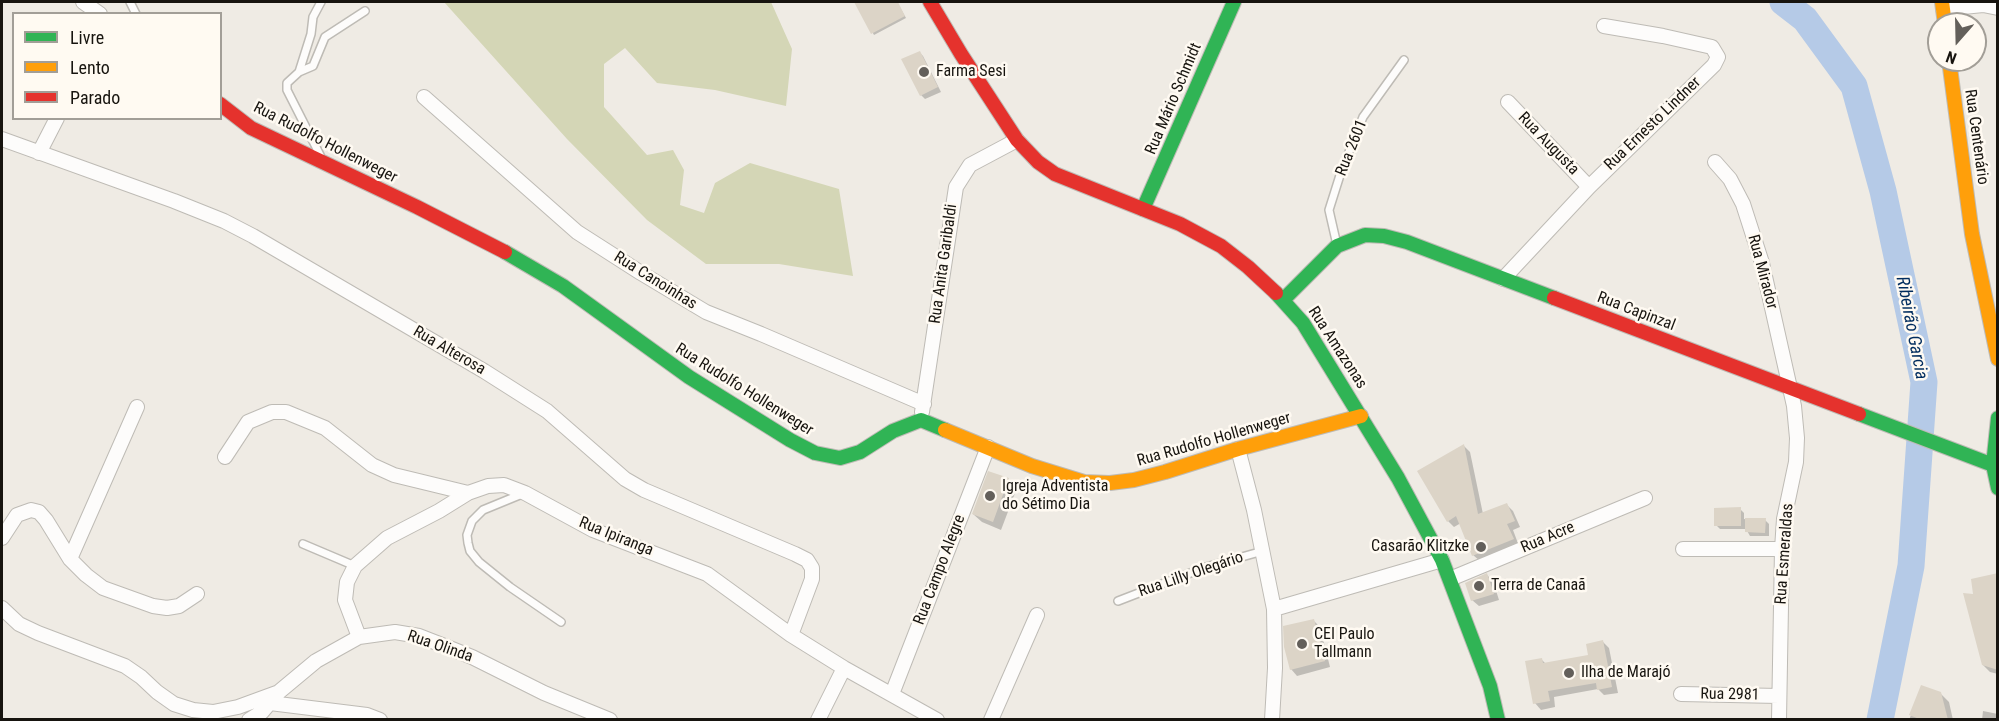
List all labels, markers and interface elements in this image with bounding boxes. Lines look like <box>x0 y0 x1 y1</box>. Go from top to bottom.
legend <box>12 12 222 120</box>
north arrow <box>1927 12 1987 72</box>
text: Livre <box>70 27 104 48</box>
street label: Rua Mário Schmidt <box>1142 40 1206 158</box>
text: N <box>1944 47 1959 68</box>
text: Lento <box>70 57 110 78</box>
place label: Farma Sesi <box>936 62 1006 82</box>
marker: Farma Sesi <box>917 65 931 79</box>
street label: Rua Ernesto Lindner <box>1601 73 1705 175</box>
text: Parado <box>70 87 120 108</box>
street label: Rua Centenário <box>1960 88 1992 186</box>
street label: Rua Rudolfo Hollenweger <box>250 98 400 188</box>
street label: Rua Augusta <box>1513 109 1583 179</box>
street label: Rua 2601 <box>1332 117 1372 179</box>
street label: Rua Anita Garibaldi <box>926 203 962 325</box>
street label: Rua Mirador <box>1743 233 1781 311</box>
street label: Rua Canoinhas <box>610 248 700 314</box>
water label: Ribeirão Garcia <box>1890 275 1932 381</box>
street label: Rua Capinzal <box>1594 288 1678 336</box>
street label: Rua Amazonas <box>1303 303 1371 393</box>
street label: Rua Alterosa <box>409 323 489 379</box>
street label: Rua Rudolfo Hollenweger <box>672 340 816 440</box>
street label: Rua Rudolfo Hollenweger <box>1135 409 1293 471</box>
place label: Igreja Adventista do Sétimo Dia <box>1002 477 1108 515</box>
marker: Igreja Adventista do Sétimo Dia <box>983 489 997 503</box>
street label: Rua Esmeraldas <box>1772 503 1798 605</box>
street label: Rua Campo Alegre <box>910 512 970 628</box>
street label: Rua Ipiranga <box>576 513 656 561</box>
street label: Rua Acre <box>1518 518 1578 558</box>
place label: Casarão Klitzke <box>1371 537 1469 557</box>
marker: Casarão Klitzke <box>1474 540 1488 554</box>
street label: Rua Lilly Olegário <box>1136 548 1246 602</box>
place label: Terra de Canaã <box>1491 576 1586 596</box>
marker: Terra de Canaã <box>1472 579 1486 593</box>
place label: CEI Paulo Tallmann <box>1314 625 1375 663</box>
street label: Rua Olinda <box>405 627 475 667</box>
marker: CEI Paulo Tallmann <box>1295 637 1309 651</box>
place label: Ilha de Marajó <box>1581 663 1670 683</box>
marker: Ilha de Marajó <box>1562 666 1576 680</box>
street label: Rua 2981 <box>1700 685 1760 705</box>

